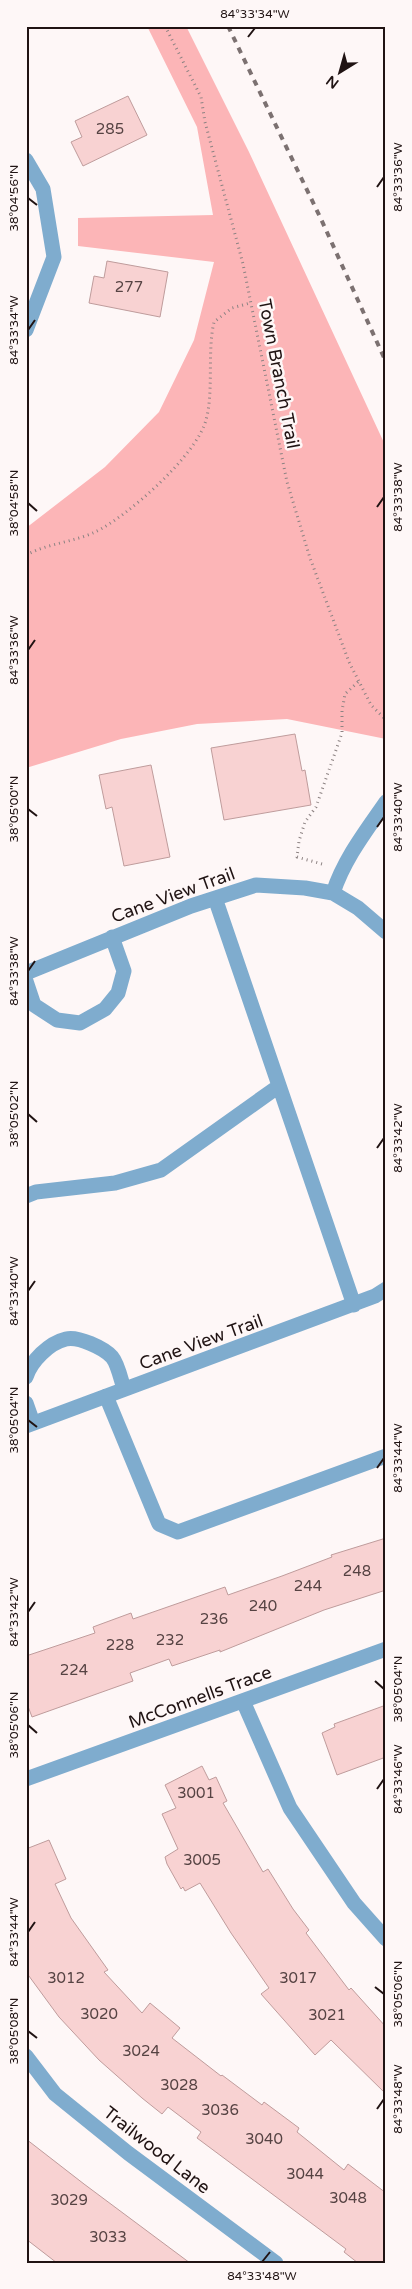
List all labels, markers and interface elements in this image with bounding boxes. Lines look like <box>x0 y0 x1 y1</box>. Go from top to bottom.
text: 84°33'34"W <box>220 7 290 21</box>
north arrow <box>314 48 364 98</box>
text: N <box>323 72 342 92</box>
house number: 285 <box>96 120 124 138</box>
text: 84°33'36"W <box>391 142 405 212</box>
text: 38°04'56"N <box>7 165 21 232</box>
house number: 277 <box>115 278 143 296</box>
text: 84°33'34"W <box>7 295 21 365</box>
street label: Town Branch Trail <box>254 297 304 451</box>
text: 84°33'38"W <box>391 462 405 532</box>
text: 38°04'58"N <box>7 470 21 537</box>
text: 84°33'36"W <box>7 615 21 685</box>
text: 38°05'00"N <box>7 776 21 843</box>
text: 84°33'40"W <box>391 782 405 852</box>
street label: Cane View Trail <box>108 862 238 928</box>
text: 84°33'38"W <box>7 936 21 1006</box>
text: 38°05'02"N <box>7 1081 21 1148</box>
text: 84°33'42"W <box>391 1103 405 1173</box>
text: 84°33'40"W <box>7 1256 21 1326</box>
street label: Cane View Trail <box>136 1309 266 1375</box>
text: 38°05'04"N <box>7 1387 21 1454</box>
text: 84°33'44"W <box>391 1423 405 1493</box>
house number: 248 <box>343 1562 371 1580</box>
text: 84°33'42"W <box>7 1577 21 1647</box>
house number: 244 <box>294 1577 322 1595</box>
house number: 240 <box>249 1597 277 1615</box>
house number: 236 <box>200 1610 228 1628</box>
house number: 232 <box>156 1631 184 1649</box>
house number: 228 <box>106 1636 134 1654</box>
text: 38°05'04"N <box>391 1656 405 1723</box>
house number: 224 <box>60 1661 88 1679</box>
street label: McConnells Trace <box>125 1661 275 1733</box>
text: 38°05'06"N <box>7 1692 21 1759</box>
text: 84°33'46"W <box>391 1744 405 1814</box>
house number: 3001 <box>177 1784 215 1802</box>
house number: 3005 <box>183 1851 221 1869</box>
text: 84°33'44"W <box>7 1897 21 1967</box>
text: 38°05'06"N <box>391 1961 405 2028</box>
house number: 3012 <box>47 1969 85 1987</box>
house number: 3017 <box>279 1969 317 1987</box>
text: 38°05'08"N <box>7 1998 21 2065</box>
house number: 3020 <box>80 2005 118 2023</box>
house number: 3021 <box>308 2006 346 2024</box>
house number: 3024 <box>122 2042 160 2060</box>
text: 84°33'48"W <box>391 2064 405 2134</box>
house number: 3028 <box>160 2076 198 2094</box>
street label: Trailwood Lane <box>99 2101 215 2199</box>
house number: 3036 <box>201 2101 239 2119</box>
house number: 3040 <box>245 2130 283 2148</box>
house number: 3044 <box>286 2165 324 2183</box>
house number: 3048 <box>329 2189 367 2207</box>
house number: 3029 <box>50 2191 88 2209</box>
house number: 3033 <box>89 2228 127 2246</box>
text: 84°33'48"W <box>227 2269 297 2283</box>

